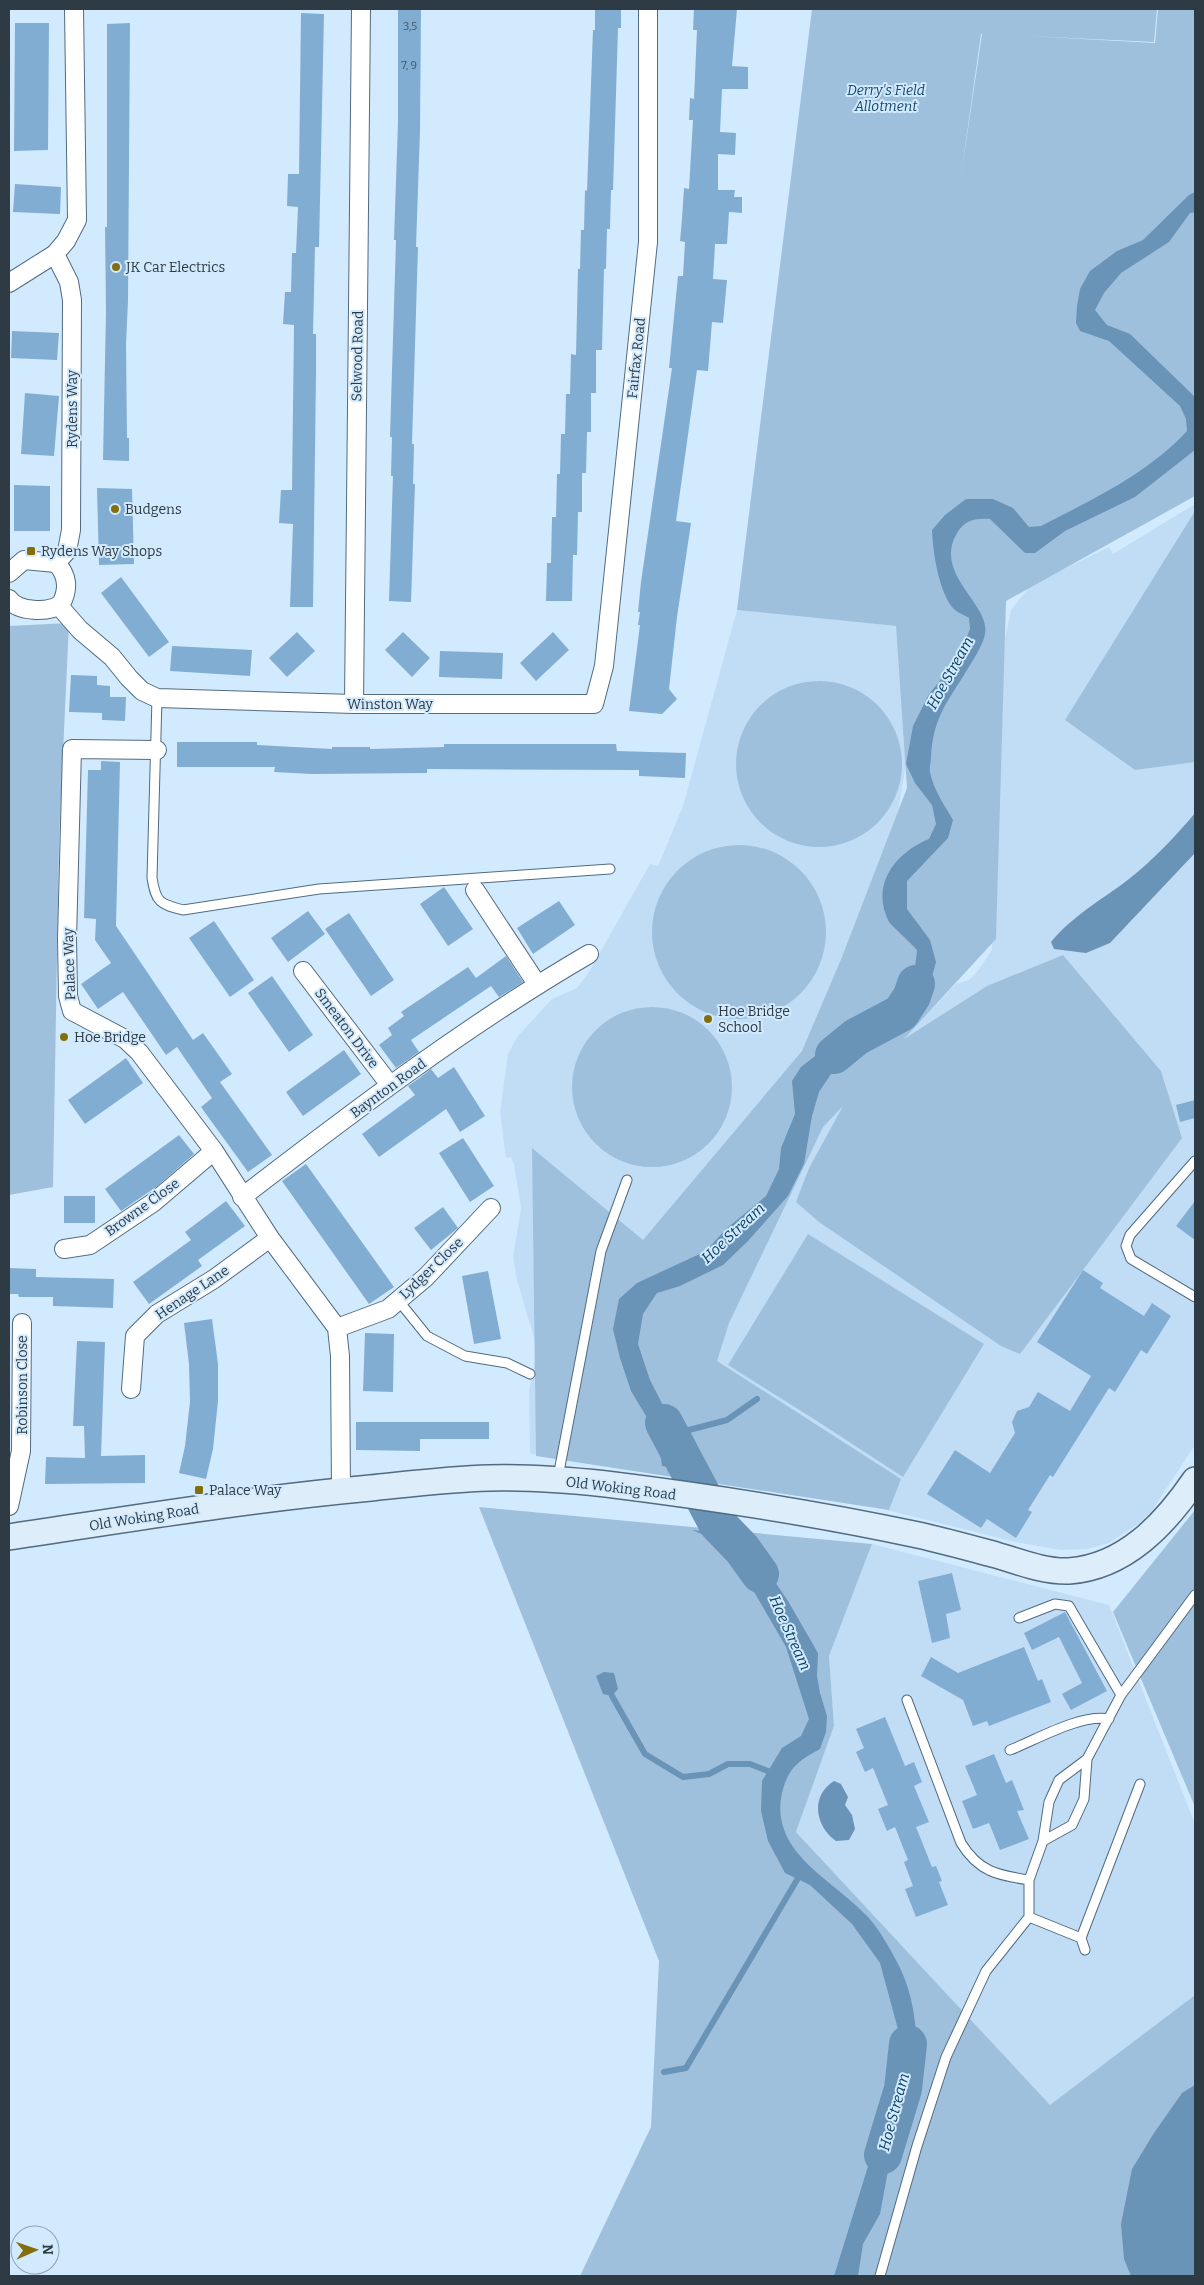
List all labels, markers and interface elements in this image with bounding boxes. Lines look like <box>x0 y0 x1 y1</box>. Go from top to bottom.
house number: 3,5 <box>403 20 417 33</box>
house number: 7, 9 <box>401 59 417 72</box>
park label: Derry's Field Allotment <box>847 82 925 115</box>
place label: JK Car Electrics <box>125 259 225 276</box>
marker: JK Car Electrics <box>110 261 122 273</box>
street label: Selwood Road <box>348 311 367 402</box>
street label: Fairfax Road <box>624 317 649 399</box>
street label: Rydens Way <box>64 369 81 448</box>
place label: Budgens <box>125 501 182 518</box>
marker: Budgens <box>109 503 121 515</box>
place label: Rydens Way Shops <box>41 543 162 560</box>
marker: Rydens Way Shops <box>25 545 37 557</box>
water label: Hoe Stream <box>923 634 977 712</box>
street label: Winston Way <box>347 696 434 713</box>
street label: Palace Way <box>60 927 79 1000</box>
street label: Smeaton Drive <box>311 985 382 1072</box>
place label: Hoe Bridge School <box>718 1003 790 1036</box>
marker: Hoe Bridge School <box>702 1013 714 1025</box>
place label: Hoe Bridge <box>74 1029 146 1046</box>
marker: Hoe Bridge <box>58 1031 70 1043</box>
street label: Baynton Road <box>347 1055 430 1122</box>
street label: Browne Close <box>102 1175 183 1240</box>
water label: Hoe Stream <box>698 1199 768 1267</box>
street label: Lydger Close <box>396 1234 467 1303</box>
street label: Henage Lane <box>152 1262 232 1323</box>
street label: Robinson Close <box>14 1335 31 1435</box>
street label: Old Woking Road <box>565 1473 677 1504</box>
place label: Palace Way <box>209 1482 282 1499</box>
marker: Palace Way <box>193 1484 205 1496</box>
street label: Old Woking Road <box>88 1500 200 1535</box>
water label: Hoe Stream <box>766 1593 814 1673</box>
water label: Hoe Stream <box>875 2071 913 2153</box>
north arrow <box>10 2225 60 2275</box>
text: N <box>39 2244 56 2255</box>

